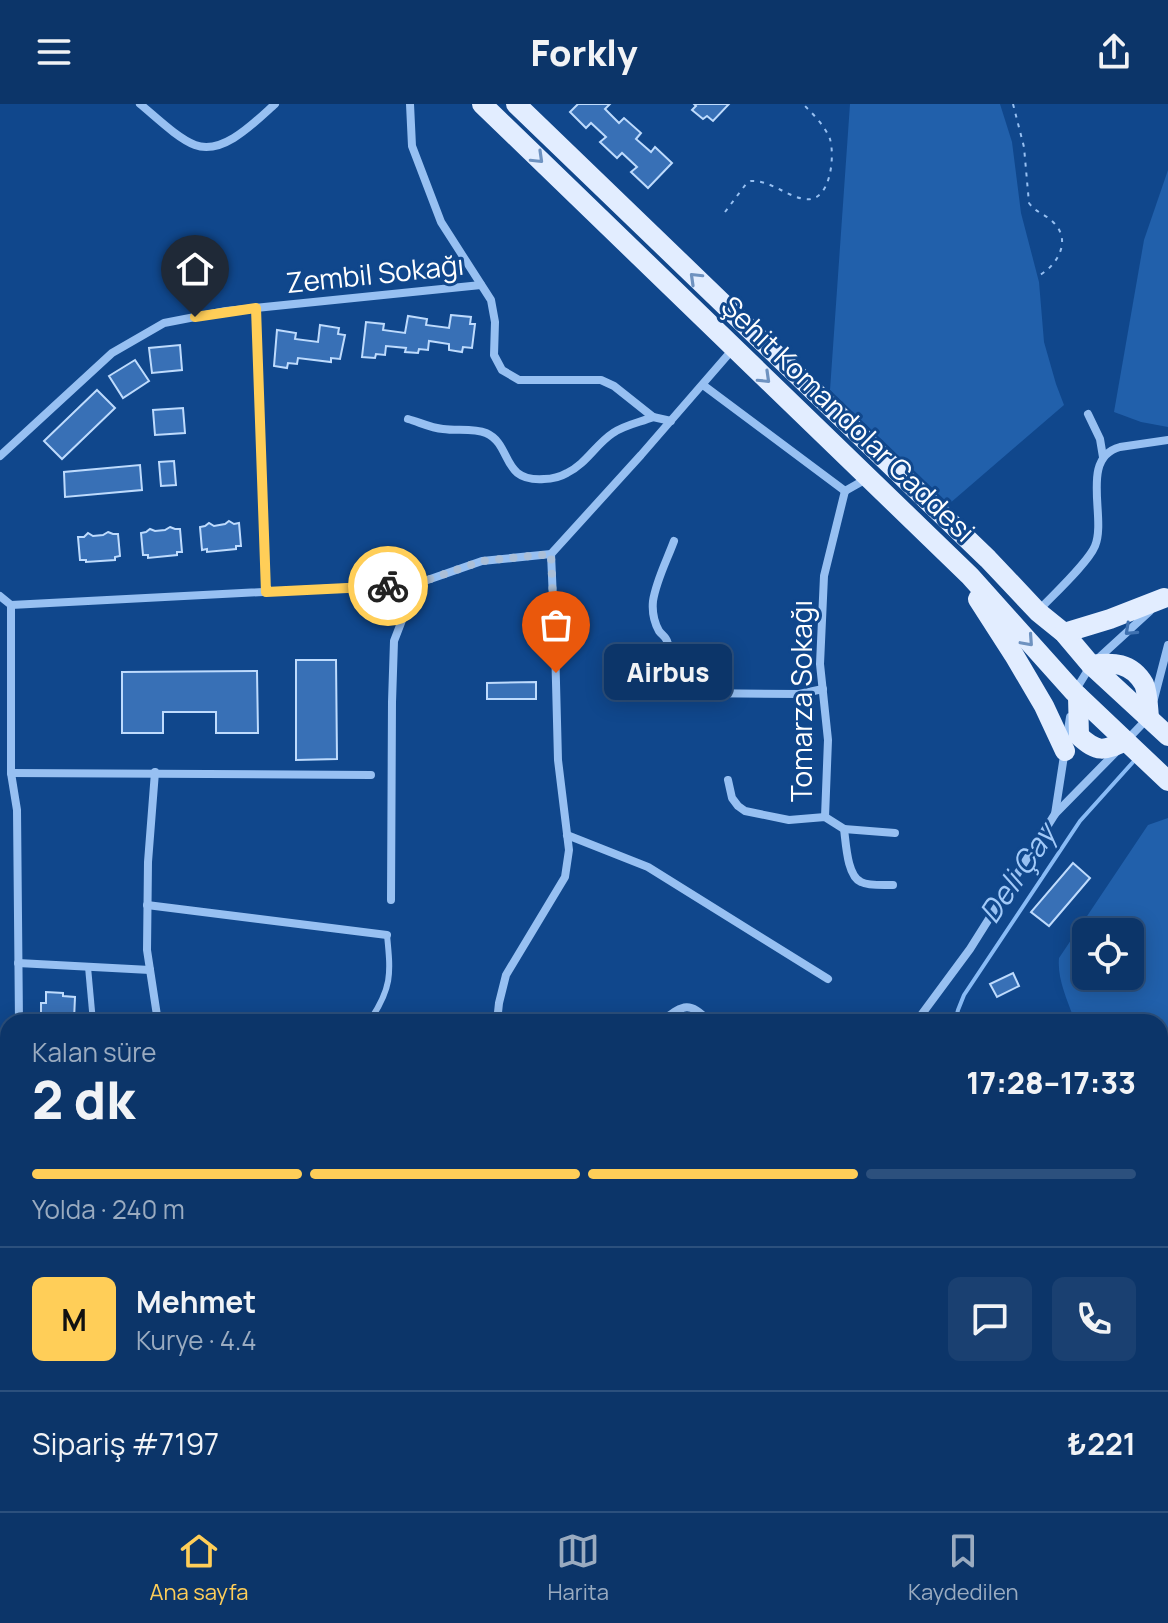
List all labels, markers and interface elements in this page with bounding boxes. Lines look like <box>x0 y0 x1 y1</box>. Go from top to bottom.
text: Forkly <box>531 28 638 77</box>
icon: menu <box>32 30 76 74</box>
icon: share <box>1092 30 1136 74</box>
one-way arrow <box>529 149 543 164</box>
pin <box>161 235 229 317</box>
street label: Zembil Sokağı <box>284 245 466 301</box>
icon: home <box>173 247 217 291</box>
one-way arrow <box>690 273 704 287</box>
street label: Şehit Komandolar Caddesi <box>714 287 984 550</box>
one-way arrow <box>756 369 770 384</box>
courier <box>348 546 428 626</box>
icon: bike <box>366 564 410 608</box>
pin <box>522 591 590 673</box>
street label: Tomarza Sokağı <box>782 600 820 802</box>
icon: bag <box>534 603 578 647</box>
one-way arrow <box>1124 620 1139 634</box>
one-way arrow <box>1018 631 1033 646</box>
callout: Airbus <box>604 645 732 701</box>
text: Airbus <box>626 654 710 690</box>
water label: Deli Çay <box>969 812 1067 931</box>
map controls <box>1072 918 1144 990</box>
button: locate <box>1072 918 1144 990</box>
text: Kalan süre <box>32 1034 156 1070</box>
text: 17:28–17:33 <box>966 1062 1136 1103</box>
text: 2 dk <box>32 1064 135 1135</box>
text: Yolda · 240 m <box>32 1191 185 1227</box>
button: chat <box>948 1277 1032 1361</box>
button: phone <box>1052 1277 1136 1361</box>
text: Mehmet <box>136 1281 256 1322</box>
text: M <box>61 1299 87 1340</box>
text: Kurye · 4.4 <box>136 1322 257 1358</box>
text: Sipariş #7197 <box>32 1423 219 1464</box>
text: ₺221 <box>1067 1423 1136 1464</box>
tab: Ana sayfa <box>150 1529 248 1607</box>
tab: Harita <box>547 1529 609 1607</box>
tab: Kaydedilen <box>908 1529 1018 1607</box>

